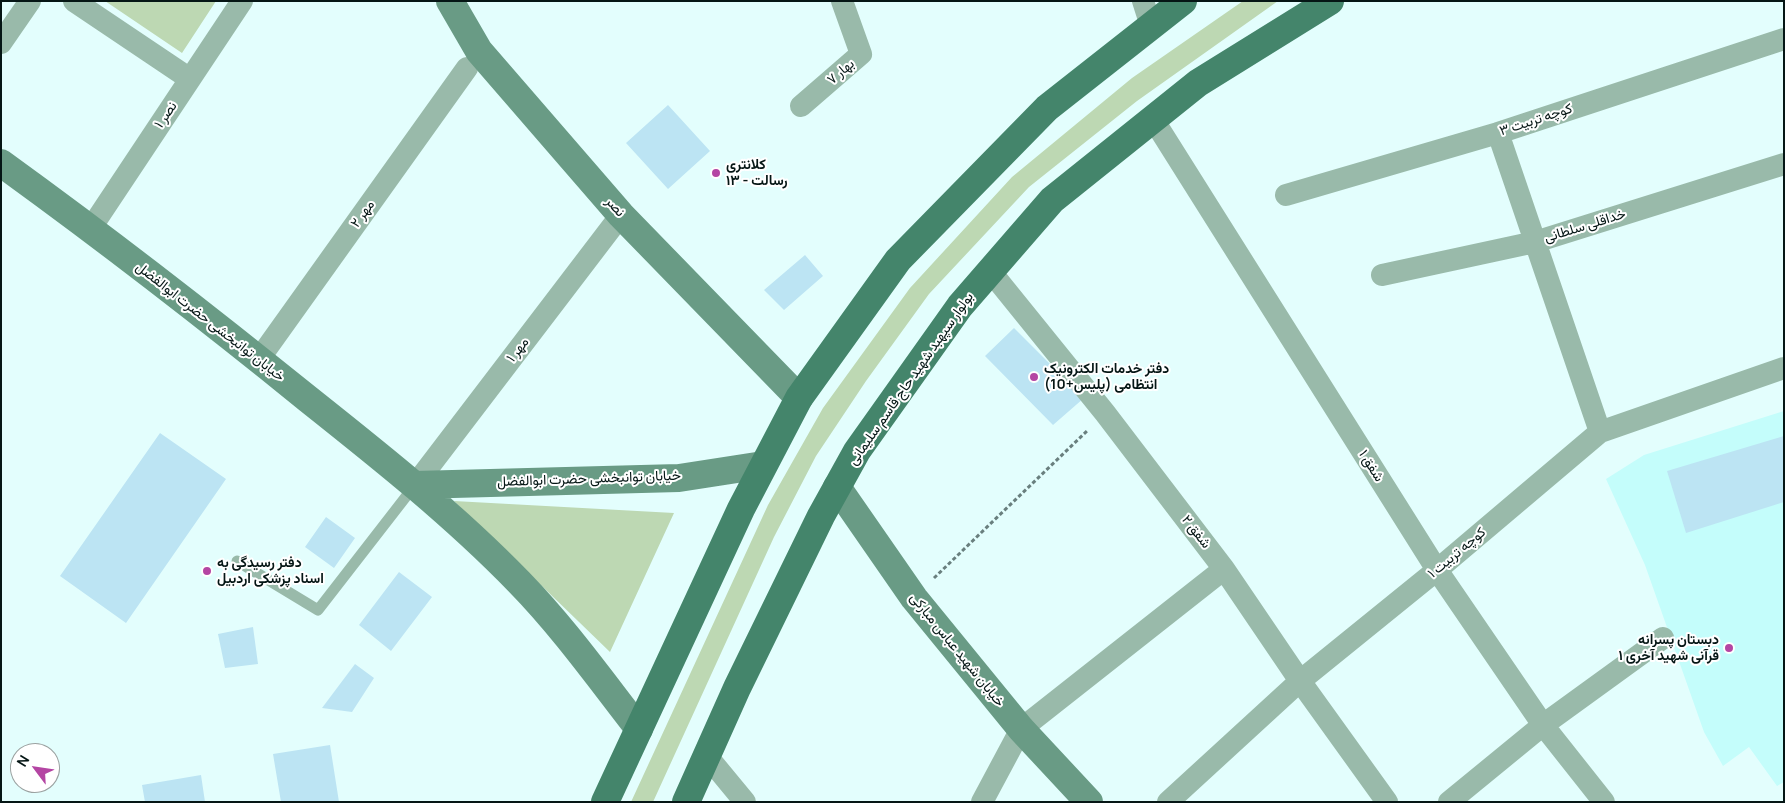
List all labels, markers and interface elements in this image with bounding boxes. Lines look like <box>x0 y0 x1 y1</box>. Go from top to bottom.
street label: بهار ۷ <box>824 56 858 88</box>
street label: نصر ۱ <box>151 99 181 131</box>
street label: کوچه تربیت ۳ <box>1498 100 1574 140</box>
place label: کلانتری ۱۳ - رسالت <box>726 157 788 190</box>
marker: کلانتری ۱۳ - رسالت <box>710 167 722 179</box>
street label: نصر <box>602 193 628 221</box>
street label: مهر ۲ <box>347 197 379 231</box>
street label: خداقلی سلطانی <box>1542 206 1628 246</box>
street label: خیابان توانبخشی حضرت ابوالفضل <box>132 259 288 385</box>
street label: بولوار سپهبد شهید حاج قاسم سلیمانی <box>845 289 977 469</box>
street label: مهر ۱ <box>503 334 533 366</box>
place label: دفتر خدمات الکترونیک انتظامی (پلیس+10) <box>1044 361 1169 394</box>
marker: دفتر خدمات الکترونیک انتظامی (پلیس+10) <box>1028 371 1040 383</box>
street label: شفق ۱ <box>1355 447 1387 485</box>
street label: خیابان توانبخشی حضرت ابوالفضل <box>497 467 681 491</box>
street label: شفق ۲ <box>1178 512 1214 552</box>
street label: کوچه تربیت ۱ <box>1425 524 1489 582</box>
place label: دفتر رسیدگی به اسناد پزشکی اردبیل <box>217 555 324 588</box>
marker: دفتر رسیدگی به اسناد پزشکی اردبیل <box>201 565 213 577</box>
street label: خیابان شهید عباس مبارکی <box>906 590 1008 710</box>
place label: دبستان پسرانه قرآنی شهید آخری ۱ <box>1619 632 1719 664</box>
marker: دبستان پسرانه قرآنی شهید آخری ۱ <box>1723 642 1735 654</box>
north arrow <box>10 743 60 793</box>
text: N <box>12 751 33 770</box>

